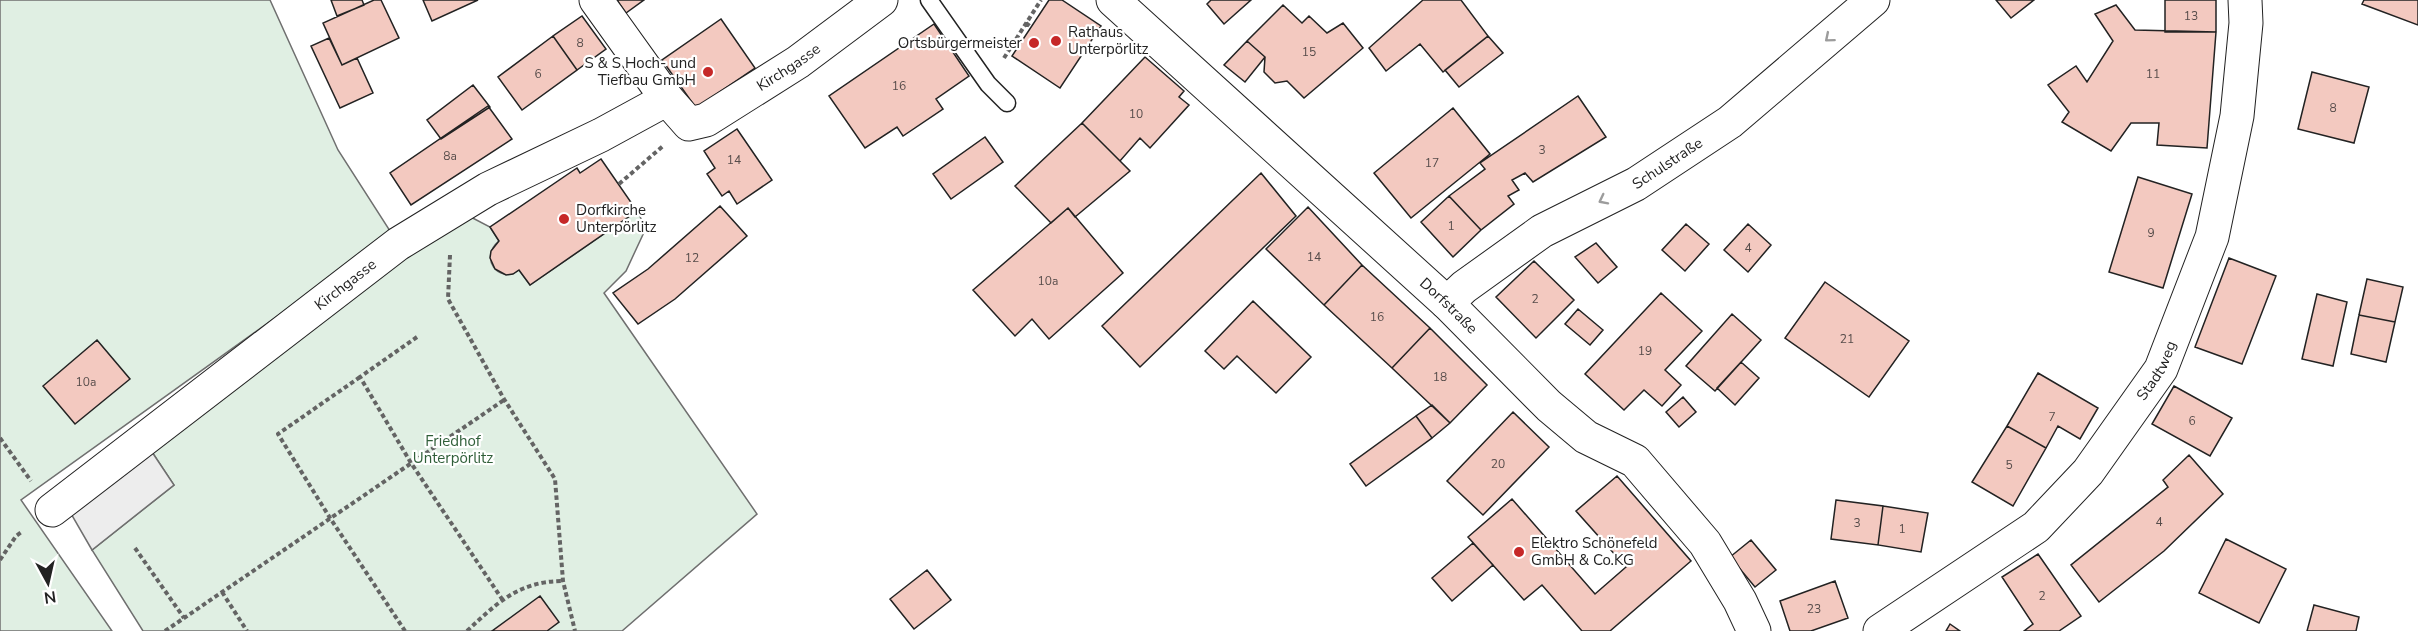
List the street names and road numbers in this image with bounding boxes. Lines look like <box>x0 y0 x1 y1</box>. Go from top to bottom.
street label: Kirchgasse <box>753 39 824 96</box>
street label: Schulstraße <box>1628 133 1706 194</box>
street label: Kirchgasse <box>310 254 380 315</box>
street label: Dorfstraße <box>1415 273 1482 338</box>
street label: Stadtweg <box>2132 338 2181 404</box>

